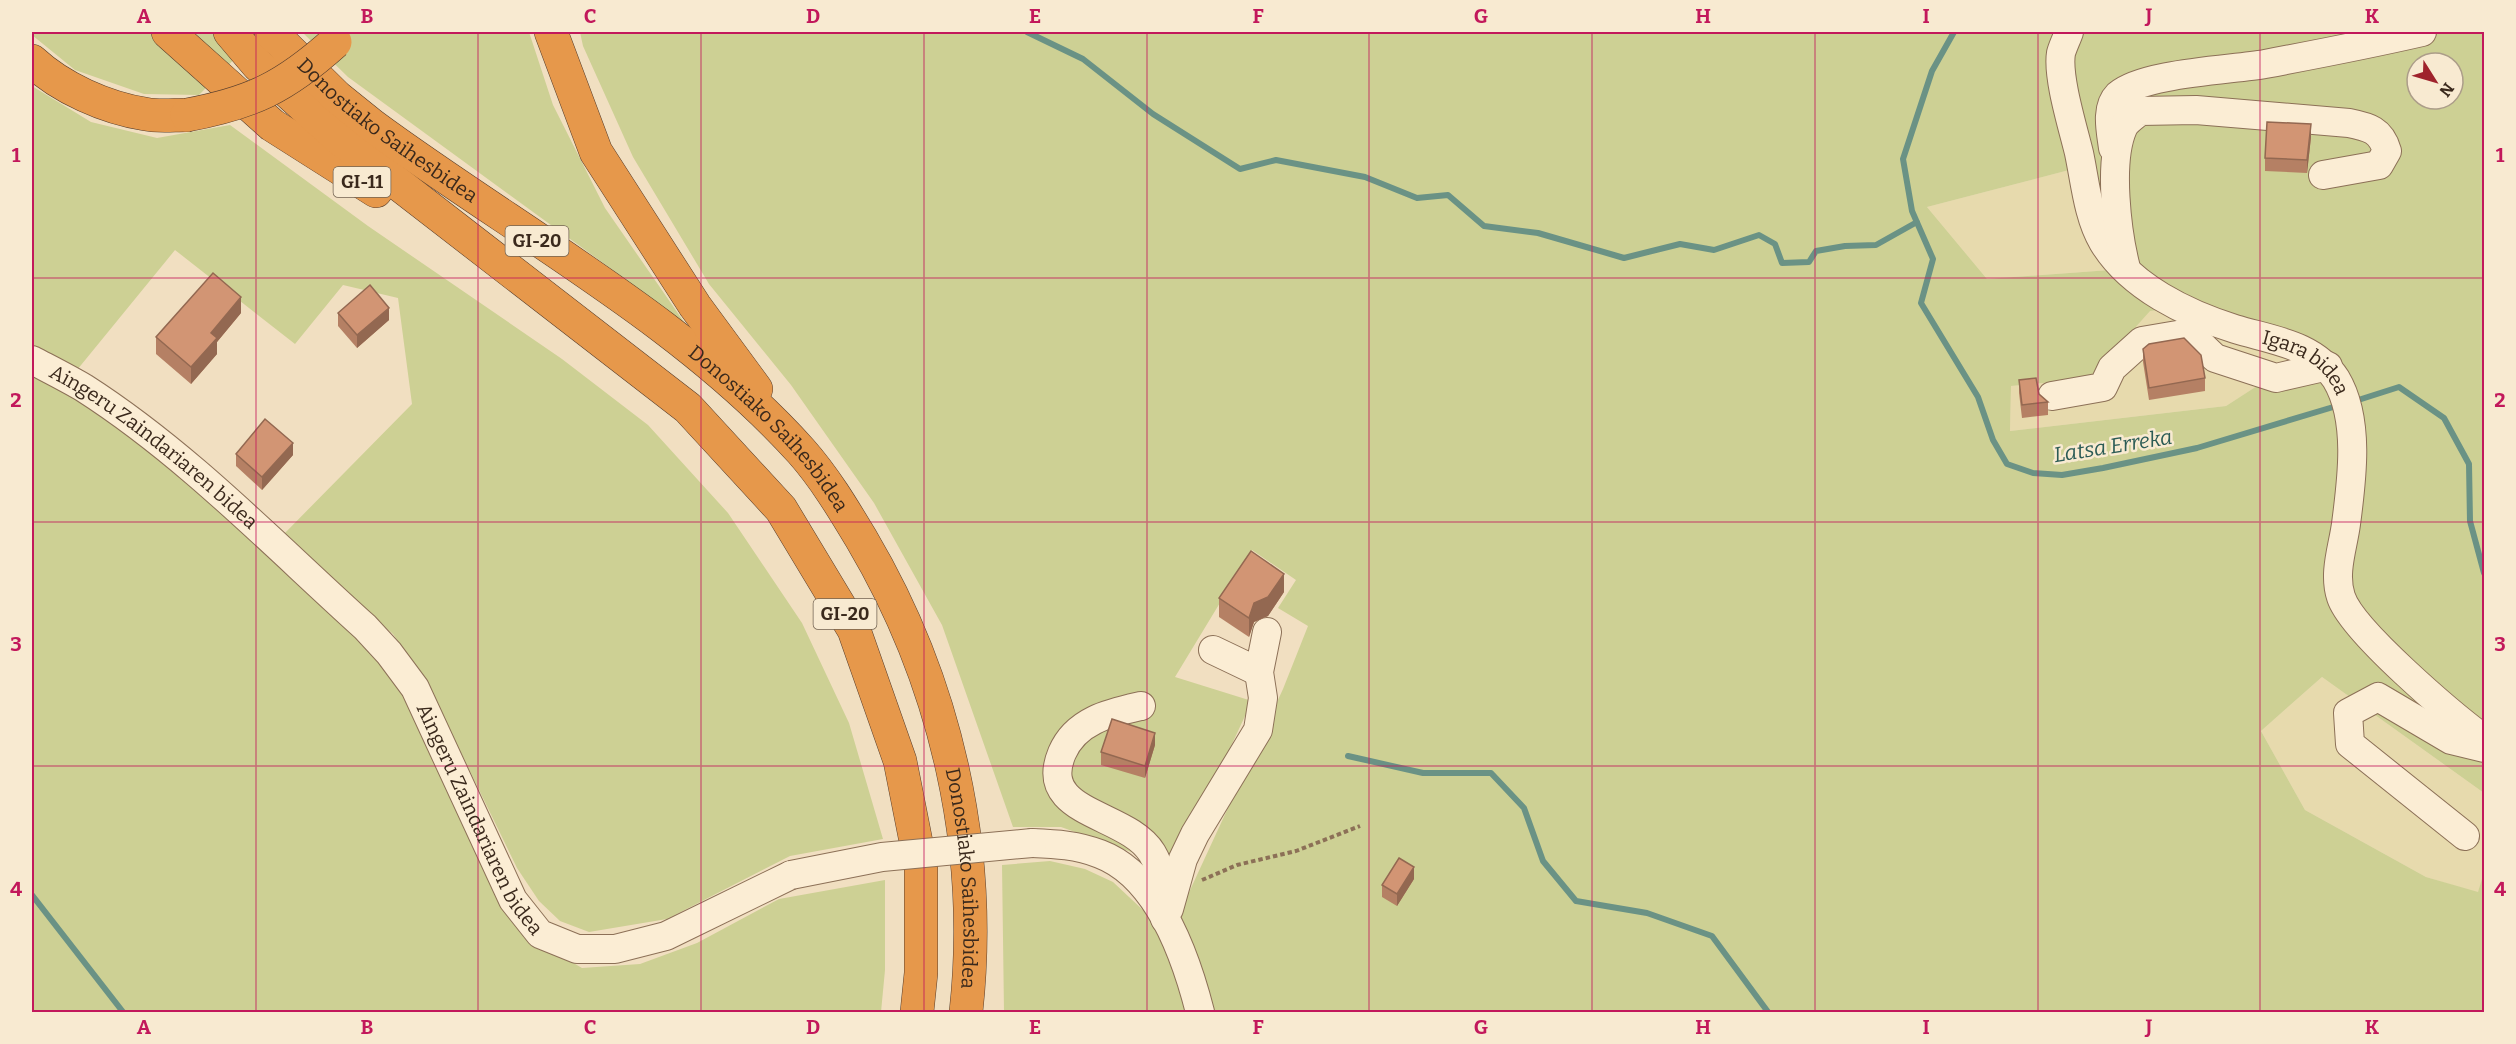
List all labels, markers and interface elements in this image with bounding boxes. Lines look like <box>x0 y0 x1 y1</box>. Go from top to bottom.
text: A <box>137 4 152 28</box>
text: B <box>361 4 374 28</box>
text: C <box>584 4 596 28</box>
text: D <box>806 4 820 28</box>
text: E <box>1029 4 1041 28</box>
text: F <box>1252 4 1264 28</box>
text: G <box>1474 4 1488 28</box>
text: H <box>1695 4 1711 28</box>
text: I <box>1922 4 1930 28</box>
text: J <box>2145 4 2153 28</box>
text: K <box>2365 4 2380 28</box>
north arrow <box>2405 51 2465 111</box>
street label: Donostiako Saihesbidea <box>292 53 482 208</box>
text: N <box>2435 79 2458 100</box>
text: 1 <box>12 143 21 167</box>
text: 1 <box>2496 143 2505 167</box>
road number: GI-11 <box>334 167 391 197</box>
road number: GI-20 <box>506 226 568 256</box>
street label: Igara bidea <box>2260 325 2354 399</box>
street label: Donostiako Saihesbidea <box>684 340 854 516</box>
street label: Aingeru Zaindariaren bidea <box>46 359 263 534</box>
text: 2 <box>10 388 22 412</box>
text: 2 <box>2494 388 2506 412</box>
water label: Latsa Erreka <box>2052 424 2174 468</box>
road number: GI-20 <box>814 599 876 629</box>
text: 3 <box>10 632 22 656</box>
text: 3 <box>2494 632 2506 656</box>
street label: Aingeru Zaindariaren bidea <box>412 700 548 940</box>
street label: Donostiako Saihesbidea <box>941 766 982 990</box>
text: 4 <box>10 877 22 901</box>
text: 4 <box>2494 877 2506 901</box>
text: A <box>137 1015 152 1039</box>
text: B <box>361 1015 374 1039</box>
text: C <box>584 1015 596 1039</box>
text: D <box>806 1015 820 1039</box>
text: E <box>1029 1015 1041 1039</box>
text: F <box>1252 1015 1264 1039</box>
text: G <box>1474 1015 1488 1039</box>
text: H <box>1695 1015 1711 1039</box>
text: I <box>1922 1015 1930 1039</box>
text: J <box>2145 1015 2153 1039</box>
text: K <box>2365 1015 2380 1039</box>

